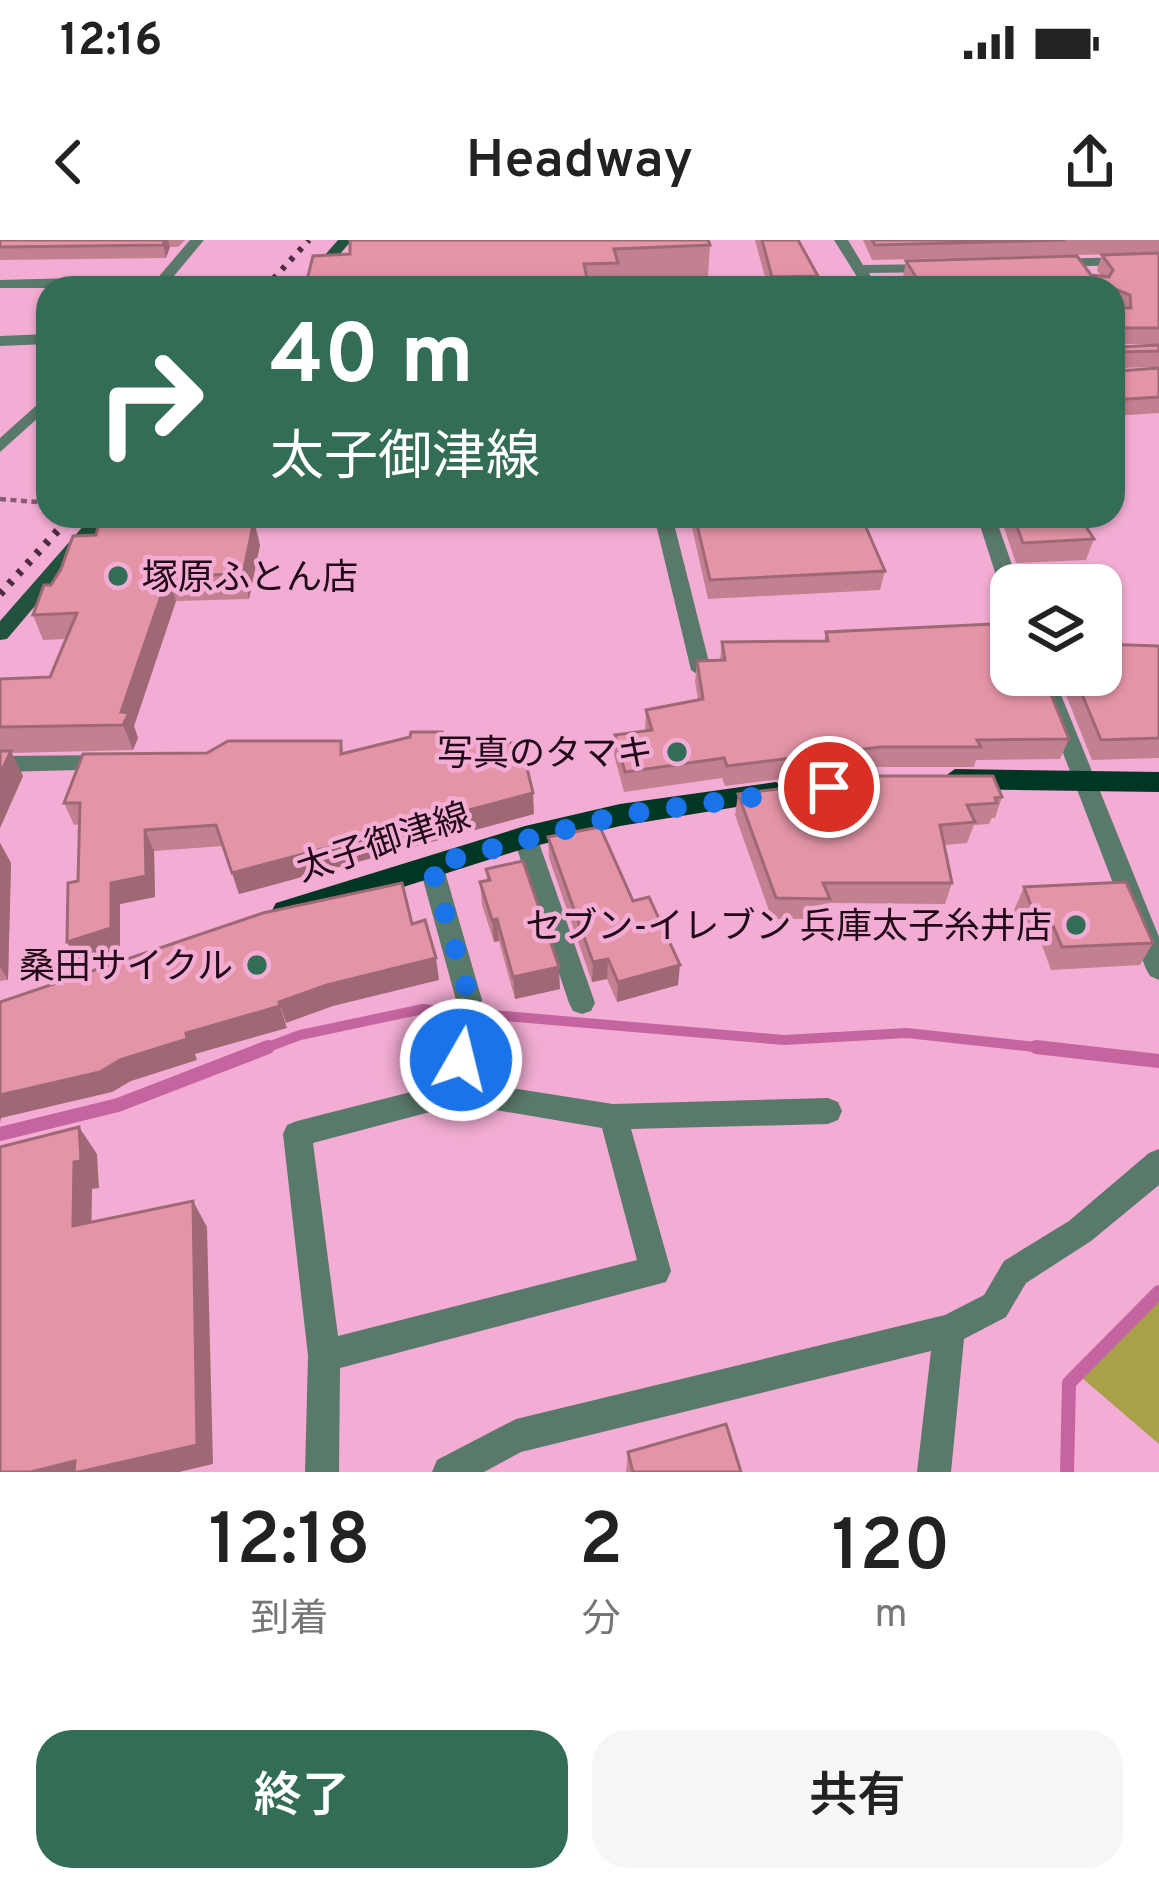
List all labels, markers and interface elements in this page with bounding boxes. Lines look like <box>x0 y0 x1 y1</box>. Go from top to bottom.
text: 12:16 <box>60 14 162 71</box>
text: Headway <box>466 128 693 197</box>
icon: back <box>36 129 102 195</box>
icon: share <box>1057 129 1123 195</box>
text: 40 m <box>270 307 474 413</box>
icon: right <box>72 324 228 480</box>
text: 太子御津線 <box>270 426 540 495</box>
place label: 塚原ふとん店 <box>142 557 358 603</box>
marker: 塚原ふとん店 <box>105 563 131 589</box>
map controls <box>990 564 1122 696</box>
button: layers <box>990 564 1122 696</box>
place label: 写真のタマキ <box>437 733 653 779</box>
pin <box>778 736 880 838</box>
marker: 写真のタマキ <box>664 739 690 765</box>
icon: arrive <box>796 754 862 820</box>
street label: 太子御津線 <box>292 795 477 894</box>
place label: セブン-イレブン 兵庫太子糸井店 <box>525 906 1052 952</box>
marker: セブン-イレブン 兵庫太子糸井店 <box>1063 912 1089 938</box>
place label: 桑田サイクル <box>19 946 233 992</box>
marker: 桑田サイクル <box>244 952 270 978</box>
position arrow <box>398 997 524 1123</box>
text: 12:18 <box>208 1498 371 1590</box>
text: 2 <box>579 1498 623 1590</box>
text: 120 <box>831 1504 951 1596</box>
text: m <box>874 1592 908 1641</box>
text: 到着 <box>251 1597 329 1646</box>
text: 分 <box>582 1597 621 1646</box>
button: 終了 <box>36 1730 568 1868</box>
button: 共有 <box>592 1730 1123 1868</box>

